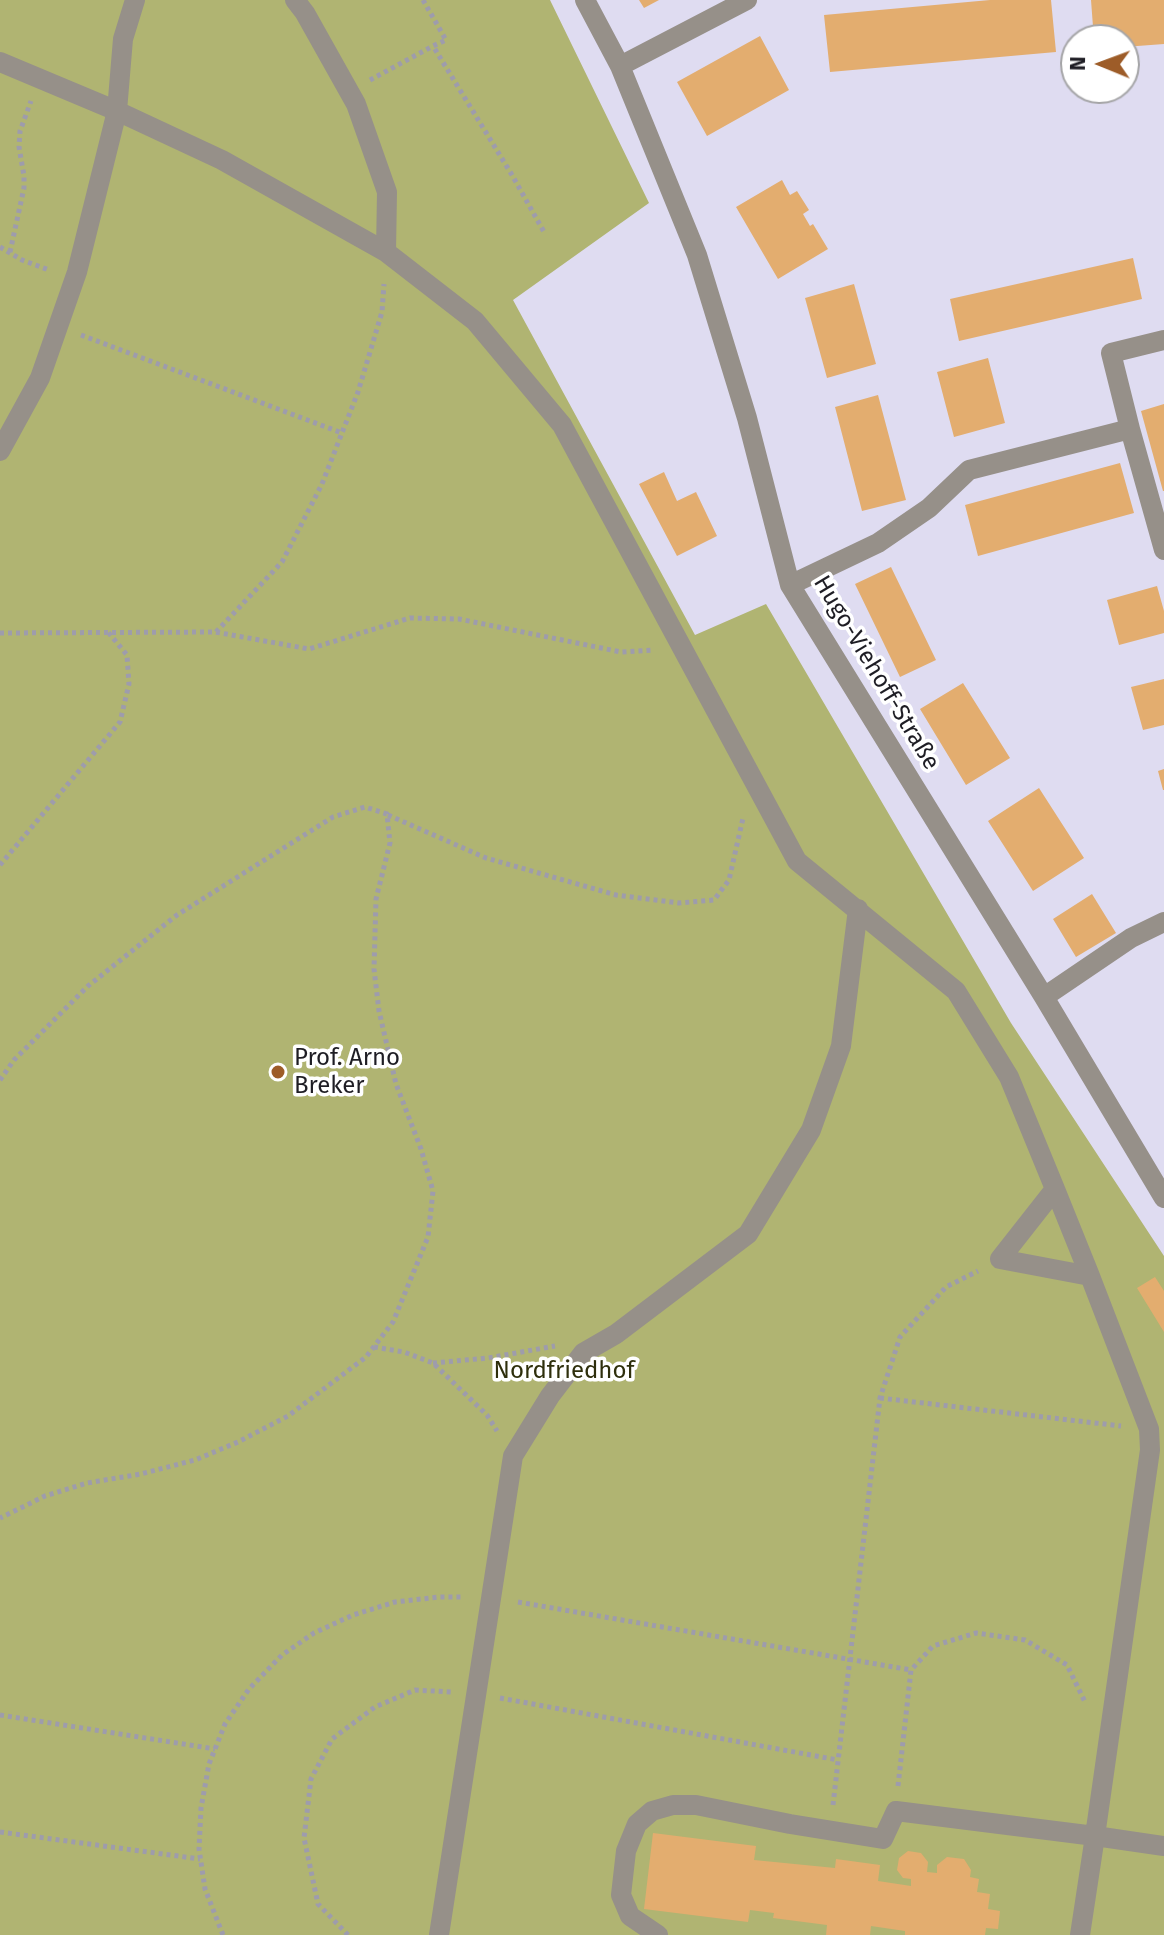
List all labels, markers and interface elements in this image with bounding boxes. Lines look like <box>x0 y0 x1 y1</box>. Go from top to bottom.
north arrow <box>1060 24 1140 104</box>
text: N <box>1064 56 1091 71</box>
street label: Hugo-Viehoff-Straße <box>807 571 945 775</box>
place label: Prof. Arno Breker <box>294 1044 400 1100</box>
marker: Prof. Arno Breker <box>269 1063 287 1081</box>
park label: Nordfriedhof <box>494 1357 634 1385</box>

